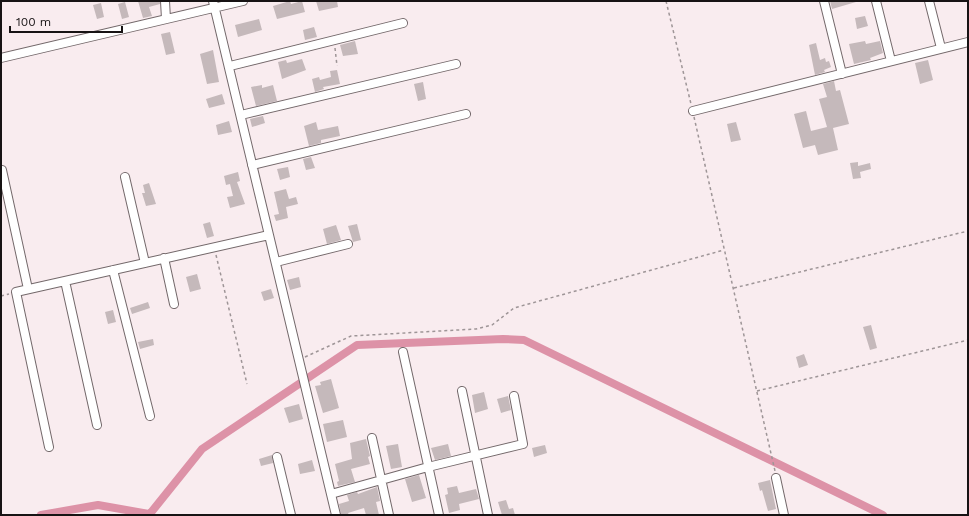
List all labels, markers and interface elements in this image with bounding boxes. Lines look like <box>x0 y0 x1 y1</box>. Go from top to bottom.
scale bar <box>10 8 122 34</box>
text: 100 m <box>16 15 51 29</box>

